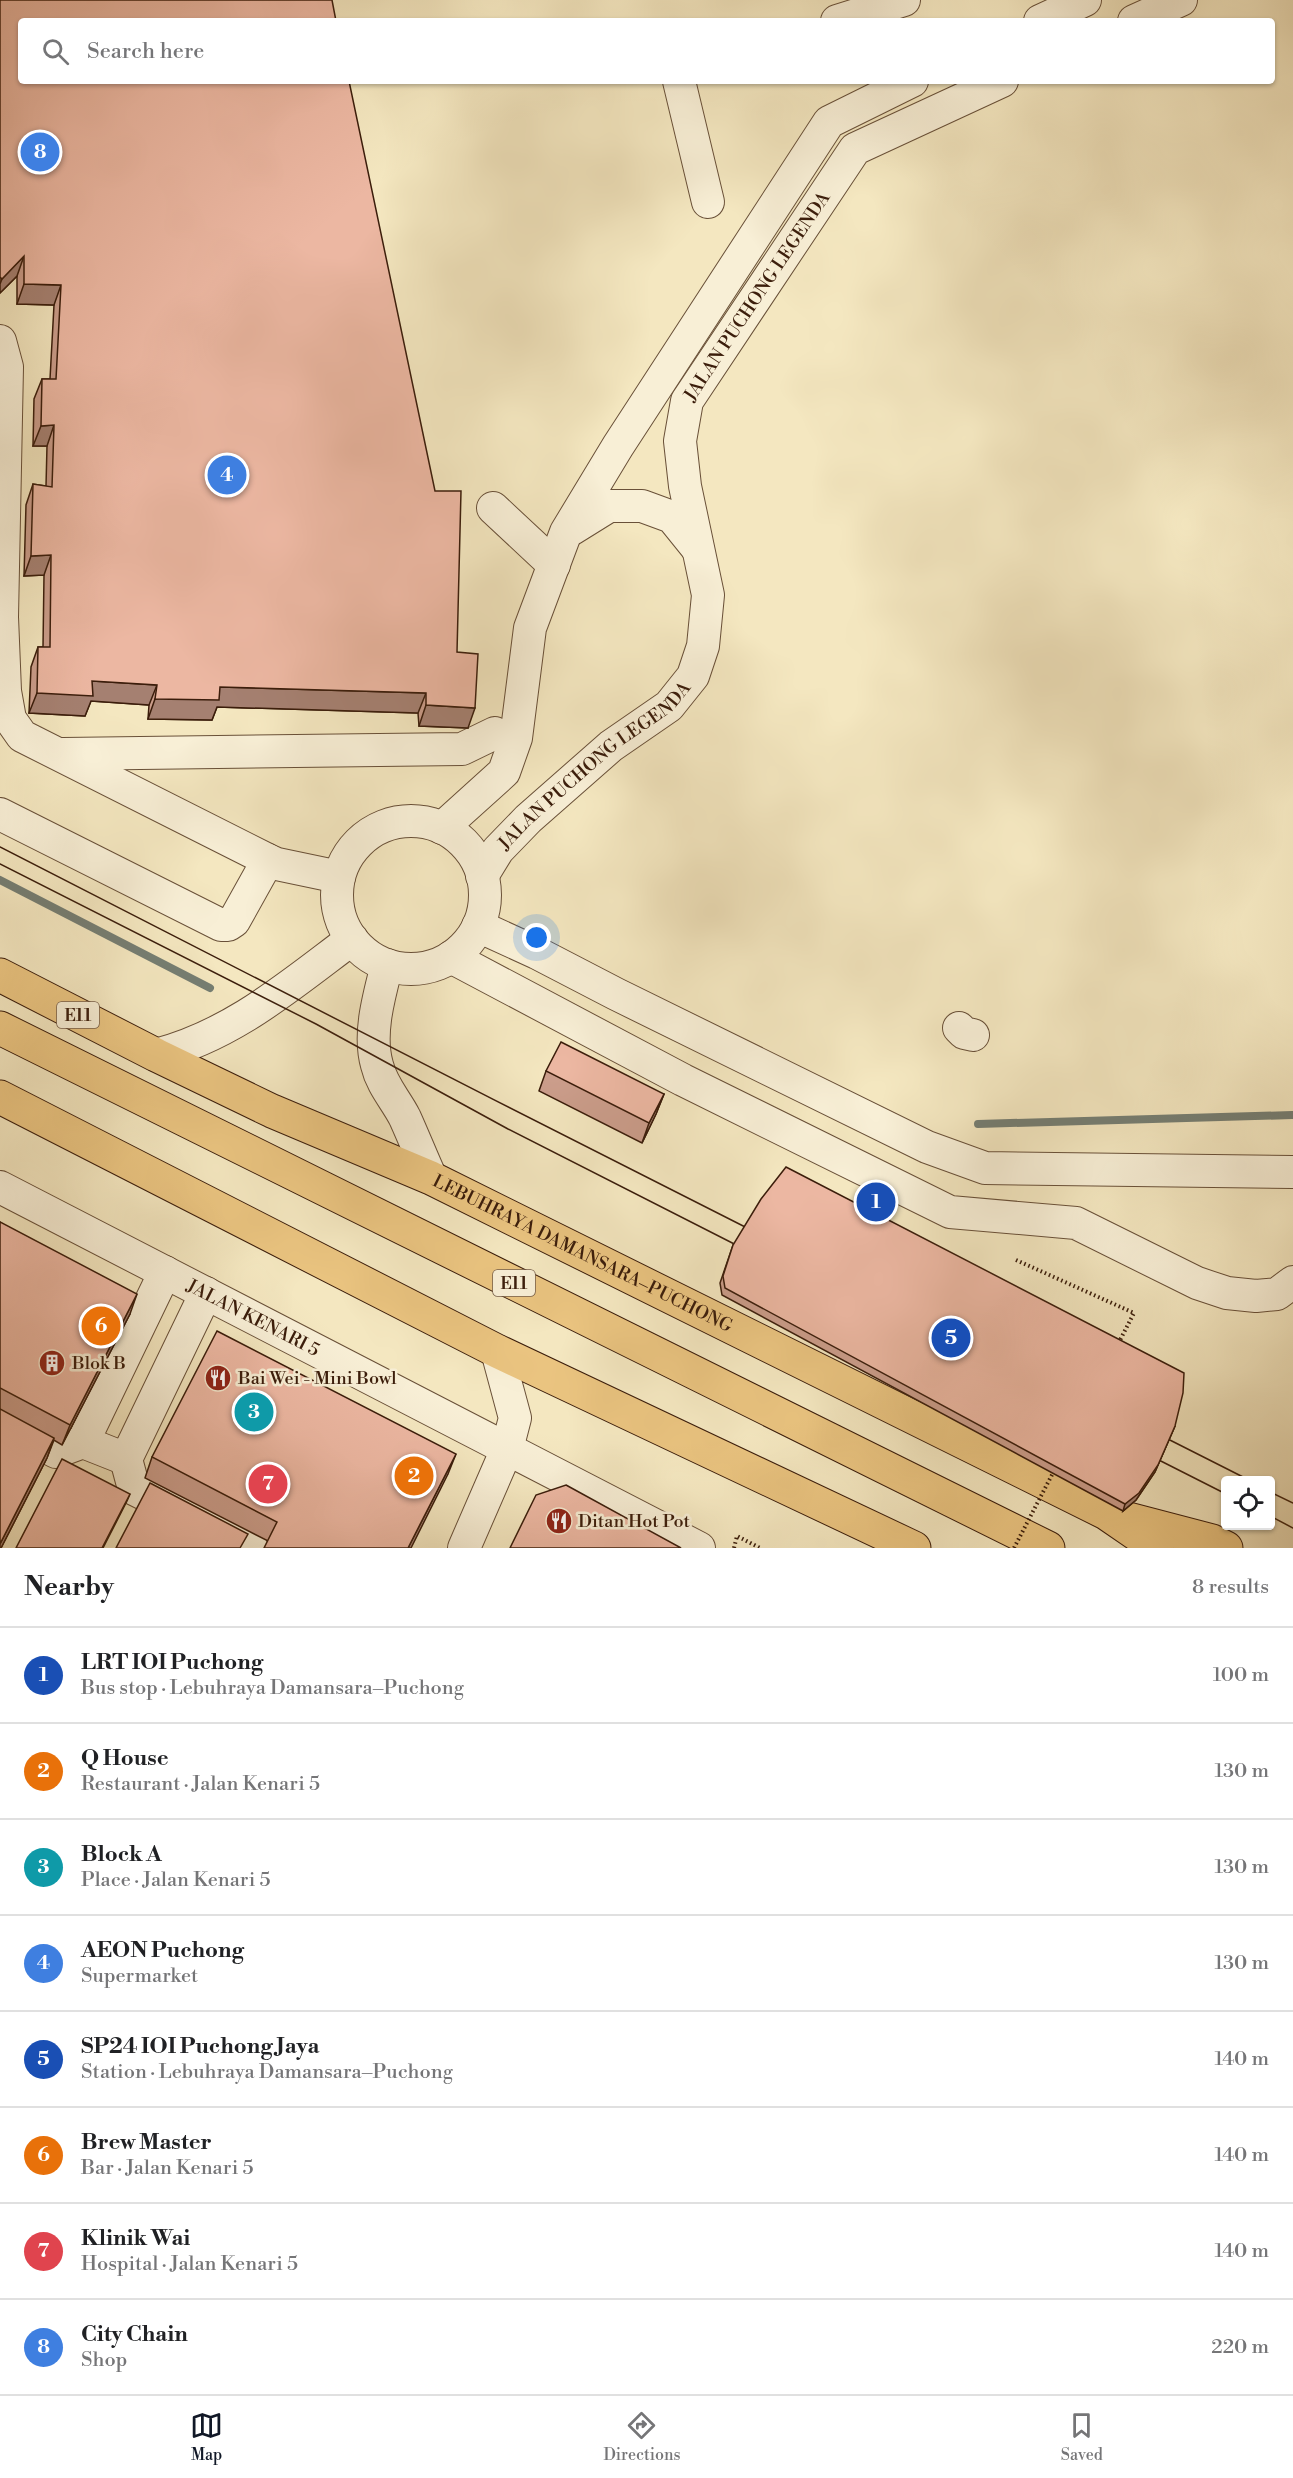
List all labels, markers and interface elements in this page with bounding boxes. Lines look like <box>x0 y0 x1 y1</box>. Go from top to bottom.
search box <box>18 18 1275 84</box>
icon: search <box>39 35 72 68</box>
text: Search here <box>87 38 204 65</box>
pin: 8 <box>20 130 60 174</box>
street label: JALAN PUCHONG LEGENDA <box>679 187 836 407</box>
pin: 4 <box>208 452 246 498</box>
street label: JALAN PUCHONG LEGENDA <box>493 677 696 856</box>
your location <box>522 923 551 952</box>
road number: E11 <box>57 1002 99 1028</box>
street label: LEBUHRAYA DAMANSARA–PUCHONG <box>429 1170 737 1338</box>
pin: 1 <box>856 1180 896 1224</box>
road number: E11 <box>493 1270 535 1296</box>
street label: JALAN KENARI 5 <box>182 1274 323 1362</box>
pin: 6 <box>82 1304 120 1348</box>
pin: 5 <box>932 1316 970 1360</box>
building icon: Blok B <box>37 1348 67 1378</box>
place label: Blok B <box>71 1352 126 1375</box>
restaurant icon: Bai Wei - Mini Bowl <box>203 1363 233 1393</box>
place label: Bai Wei - Mini Bowl <box>237 1367 397 1390</box>
pin: 3 <box>234 1390 274 1434</box>
pin: 2 <box>394 1454 434 1498</box>
pin: 7 <box>248 1462 288 1506</box>
map controls <box>1221 1476 1275 1530</box>
button: locate <box>1221 1476 1275 1530</box>
restaurant icon: Ditan Hot Pot <box>544 1506 574 1536</box>
place label: Ditan Hot Pot <box>578 1510 690 1533</box>
text: Nearby <box>24 1571 114 1603</box>
text: 8 results <box>1192 1575 1269 1600</box>
text: LRT IOI Puchong <box>81 1649 263 1676</box>
text: 1 <box>39 1663 48 1688</box>
text: 100 m <box>1213 1663 1269 1688</box>
text: Bus stop · Lebuhraya Damansara–Puchong <box>81 1676 464 1701</box>
text: Q House <box>81 1745 169 1772</box>
text: 2 <box>37 1759 50 1784</box>
text: 130 m <box>1214 1759 1269 1784</box>
text: Restaurant · Jalan Kenari 5 <box>81 1772 320 1797</box>
text: Block A <box>81 1841 162 1868</box>
text: 3 <box>37 1855 50 1880</box>
text: 130 m <box>1214 1855 1269 1880</box>
text: Place · Jalan Kenari 5 <box>81 1868 271 1893</box>
text: AEON Puchong <box>81 1937 244 1964</box>
text: 4 <box>37 1951 50 1976</box>
text: 130 m <box>1214 1951 1269 1976</box>
text: Supermarket <box>81 1964 198 1989</box>
text: SP24 IOI Puchong Jaya <box>81 2033 319 2060</box>
text: 5 <box>37 2047 50 2072</box>
text: 140 m <box>1214 2047 1269 2072</box>
text: Station · Lebuhraya Damansara–Puchong <box>81 2060 453 2085</box>
text: Brew Master <box>81 2129 212 2156</box>
text: 6 <box>37 2143 50 2168</box>
text: 140 m <box>1214 2143 1269 2168</box>
text: Bar · Jalan Kenari 5 <box>81 2156 253 2181</box>
text: Klinik Wai <box>81 2225 190 2252</box>
text: 7 <box>38 2239 49 2264</box>
text: 140 m <box>1214 2239 1269 2264</box>
text: Hospital · Jalan Kenari 5 <box>81 2252 298 2277</box>
text: City Chain <box>81 2321 188 2348</box>
text: 8 <box>37 2335 50 2360</box>
text: 220 m <box>1211 2335 1269 2360</box>
text: Shop <box>81 2348 127 2373</box>
tab: Map <box>190 2409 223 2465</box>
tab: Directions <box>603 2409 681 2465</box>
tab: Saved <box>1061 2409 1103 2465</box>

